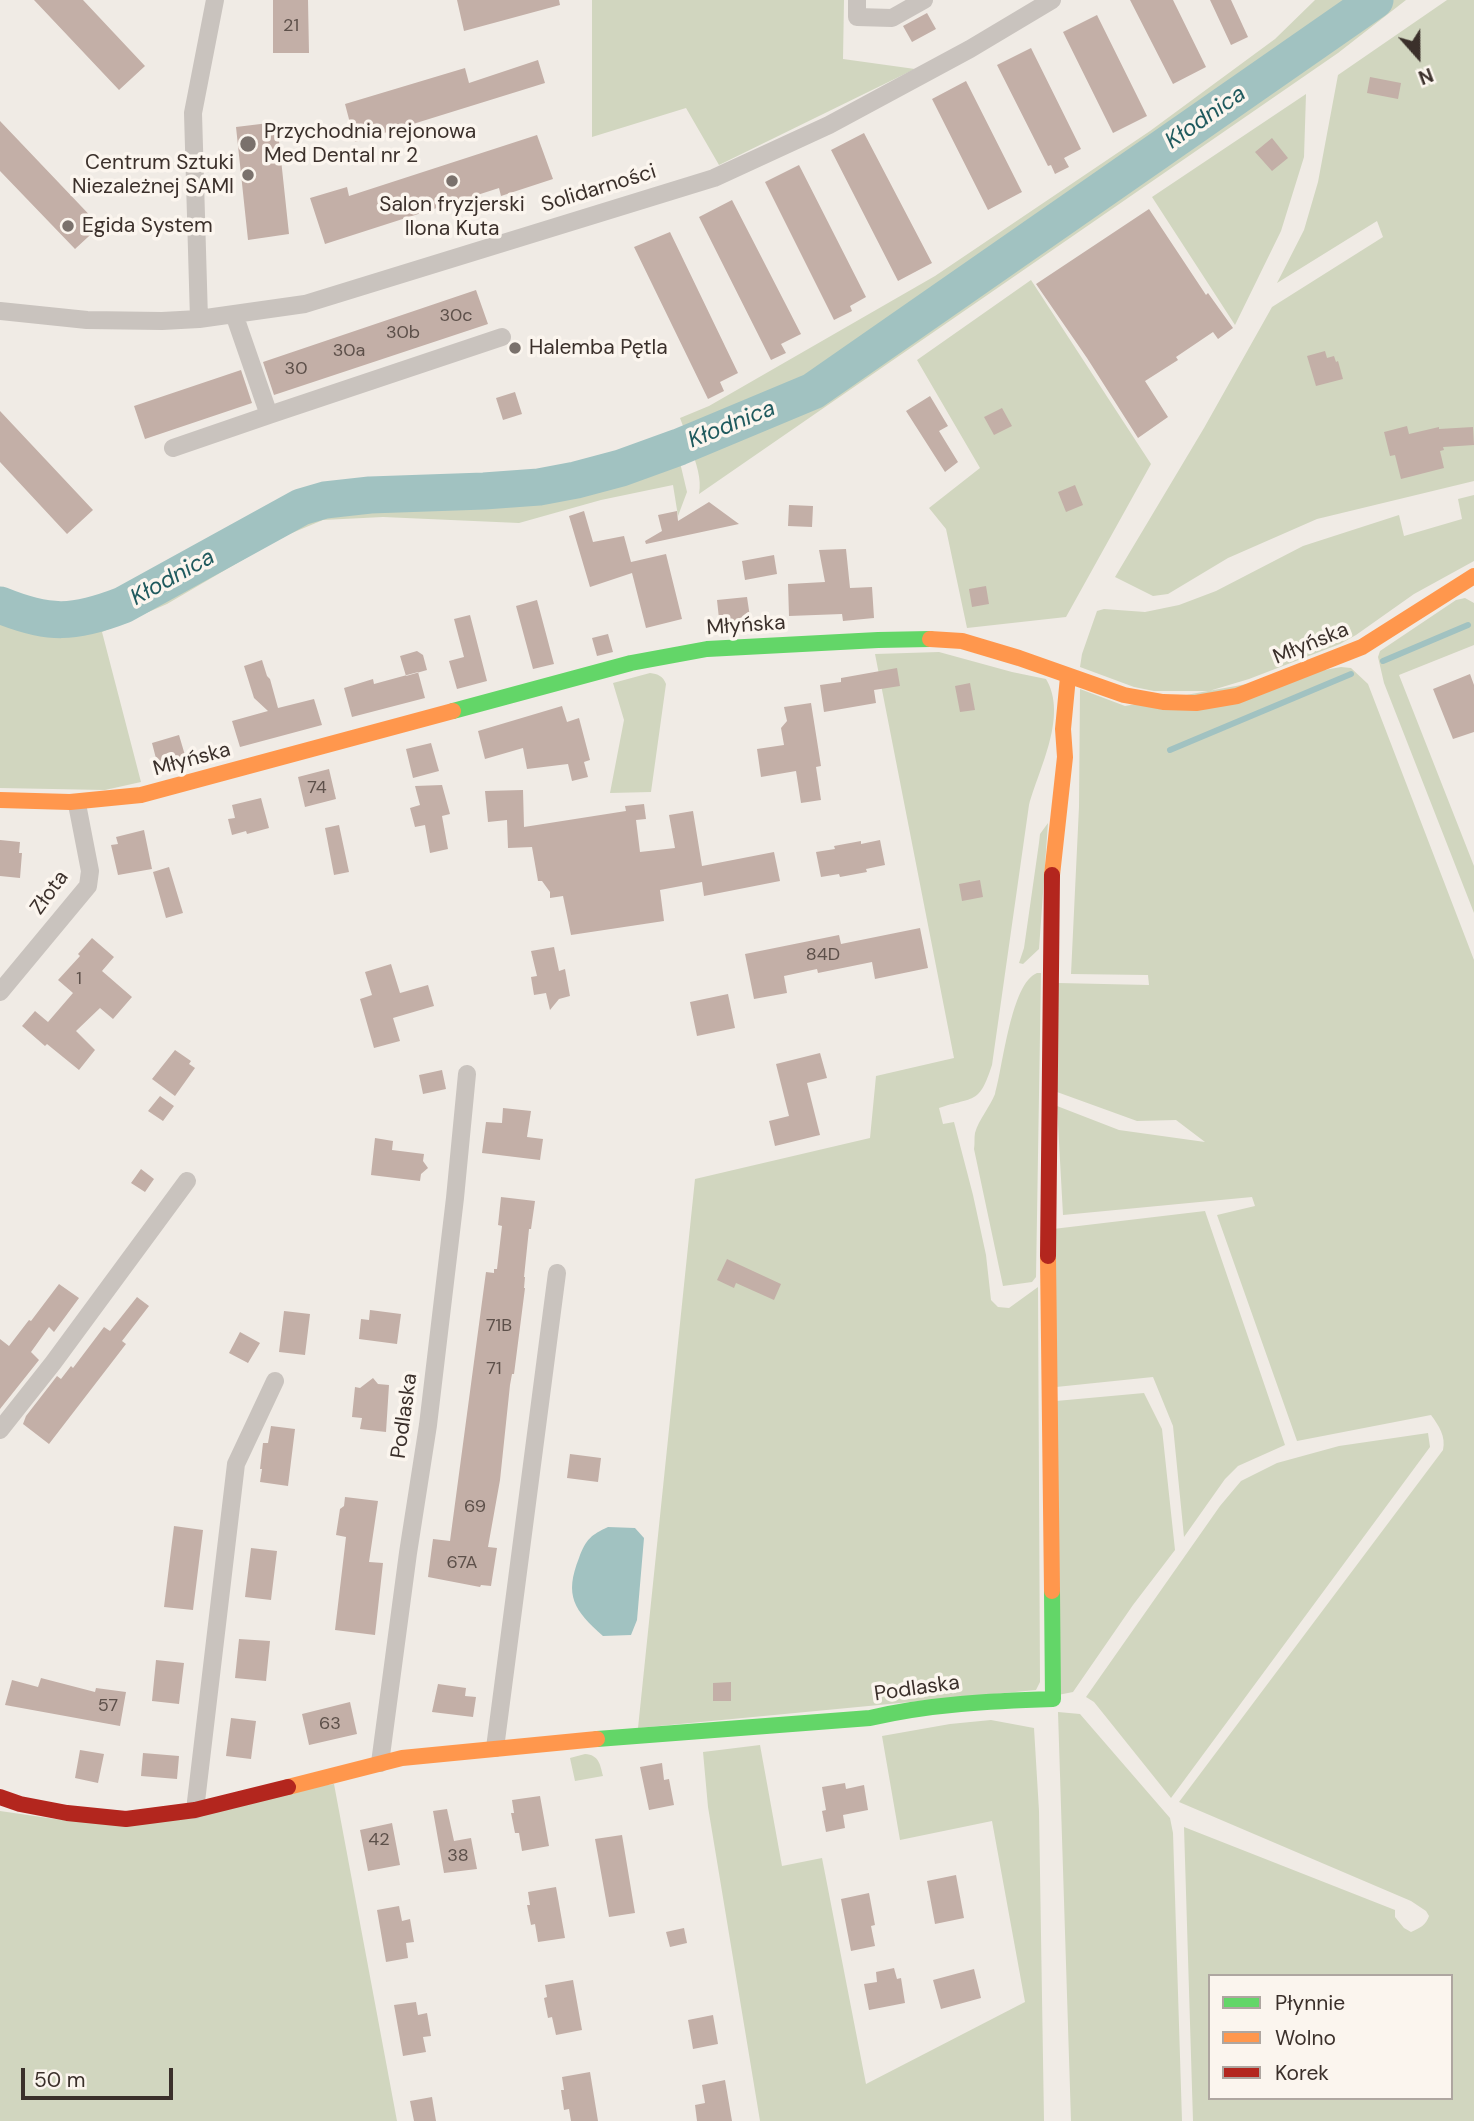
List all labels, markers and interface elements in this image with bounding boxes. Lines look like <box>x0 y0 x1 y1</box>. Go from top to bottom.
house number: 21 <box>283 15 299 37</box>
north arrow <box>1383 21 1453 91</box>
text: N <box>1415 62 1437 90</box>
water label: Kłodnica <box>1160 80 1252 156</box>
place label: Przychodnia rejonowa Med Dental nr 2 <box>264 119 476 169</box>
marker: Przychodnia rejonowa Med Dental nr 2 <box>238 134 258 154</box>
place label: Centrum Sztuki Niezależnej SAMI <box>72 150 234 200</box>
street label: Solidarności <box>539 160 659 218</box>
marker: Centrum Sztuki Niezależnej SAMI <box>240 167 256 183</box>
marker: Salon fryzjerski Ilona Kuta <box>444 173 460 189</box>
place label: Salon fryzjerski Ilona Kuta <box>379 192 525 242</box>
place label: Egida System <box>82 213 213 239</box>
marker: Egida System <box>60 218 76 234</box>
house number: 30c <box>439 305 473 327</box>
house number: 30b <box>386 322 420 344</box>
place label: Halemba Pętla <box>529 335 668 361</box>
house number: 30a <box>333 340 365 362</box>
marker: Halemba Pętla <box>507 340 523 356</box>
house number: 30 <box>285 358 307 380</box>
water label: Kłodnica <box>684 395 780 455</box>
water label: Kłodnica <box>126 544 220 612</box>
street label: Młyńska <box>706 611 786 641</box>
street label: Młyńska <box>1270 617 1352 671</box>
street label: Młyńska <box>151 738 233 782</box>
house number: 74 <box>307 777 327 799</box>
street label: Złota <box>26 866 74 920</box>
house number: 84D <box>806 944 840 966</box>
house number: 1 <box>76 968 82 990</box>
house number: 71B <box>486 1315 512 1337</box>
house number: 71 <box>486 1358 502 1380</box>
street label: Podlaska <box>387 1372 423 1460</box>
house number: 69 <box>464 1496 486 1518</box>
house number: 67A <box>447 1552 477 1574</box>
street label: Podlaska <box>873 1671 961 1707</box>
house number: 57 <box>98 1695 118 1717</box>
house number: 63 <box>319 1713 341 1735</box>
house number: 42 <box>368 1829 390 1851</box>
house number: 38 <box>447 1845 469 1867</box>
legend <box>1208 1974 1453 2100</box>
text: Płynnie <box>1275 1989 1345 2017</box>
text: Wolno <box>1275 2024 1336 2052</box>
scale bar <box>24 2054 177 2098</box>
text: Korek <box>1275 2059 1329 2087</box>
text: 50 m <box>34 2066 85 2094</box>

